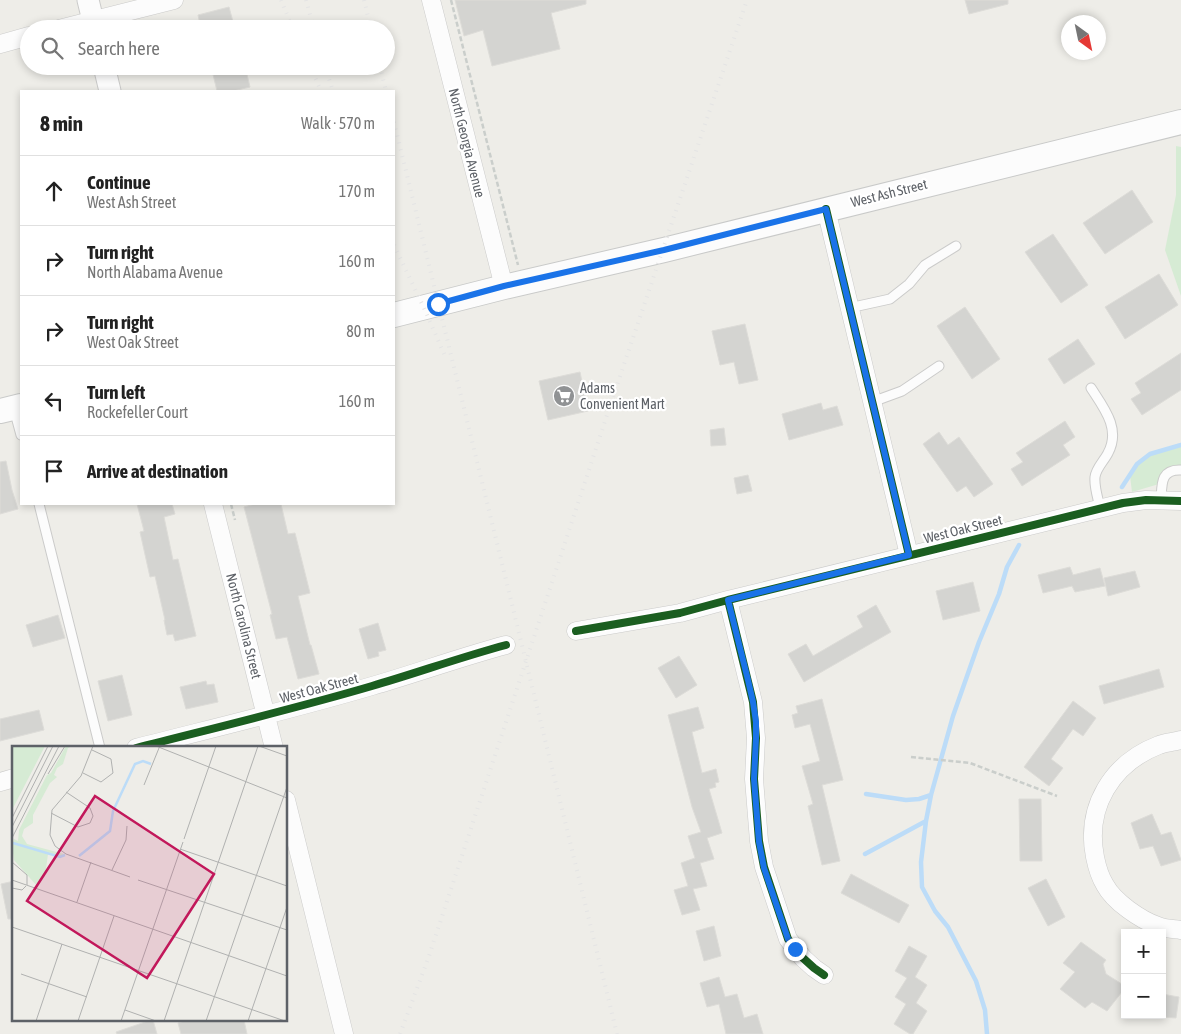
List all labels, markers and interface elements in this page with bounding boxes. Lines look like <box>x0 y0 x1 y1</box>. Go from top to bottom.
north arrow <box>1061 15 1106 60</box>
search box <box>20 20 395 75</box>
icon: search <box>38 34 66 62</box>
text: Search here <box>78 37 160 59</box>
street label: North Georgia Avenue <box>446 87 488 199</box>
text: 8 min <box>40 111 83 135</box>
text: Walk · 570 m <box>301 114 375 132</box>
text: Continue <box>87 171 151 193</box>
street label: West Ash Street <box>849 176 929 210</box>
icon: ahead <box>40 177 68 205</box>
text: 170 m <box>339 182 375 200</box>
text: West Ash Street <box>87 193 176 211</box>
text: Turn right <box>87 241 154 263</box>
icon: right <box>40 247 68 275</box>
text: 160 m <box>339 252 375 270</box>
text: North Alabama Avenue <box>87 263 223 281</box>
route start <box>427 293 450 316</box>
text: Turn right <box>87 311 154 333</box>
icon: right <box>40 317 68 345</box>
text: 80 m <box>346 322 375 340</box>
text: West Oak Street <box>87 333 179 351</box>
place label: Adams Convenient Mart <box>580 380 665 412</box>
text: Turn left <box>87 381 145 403</box>
supermarket icon: Adams Convenient Mart <box>552 384 576 408</box>
icon: left <box>40 387 68 415</box>
text: 160 m <box>339 392 375 410</box>
text: Rockefeller Court <box>87 403 188 421</box>
icon: arrive <box>40 457 68 485</box>
text: Arrive at destination <box>87 460 228 482</box>
street label: West Oak Street <box>922 512 1004 546</box>
street label: North Carolina Street <box>223 572 265 680</box>
street label: West Oak Street <box>278 670 360 706</box>
inset map <box>12 746 288 1022</box>
map controls <box>1121 929 1166 1019</box>
button: + <box>1121 929 1166 974</box>
route end <box>784 938 807 961</box>
button: − <box>1121 974 1166 1019</box>

